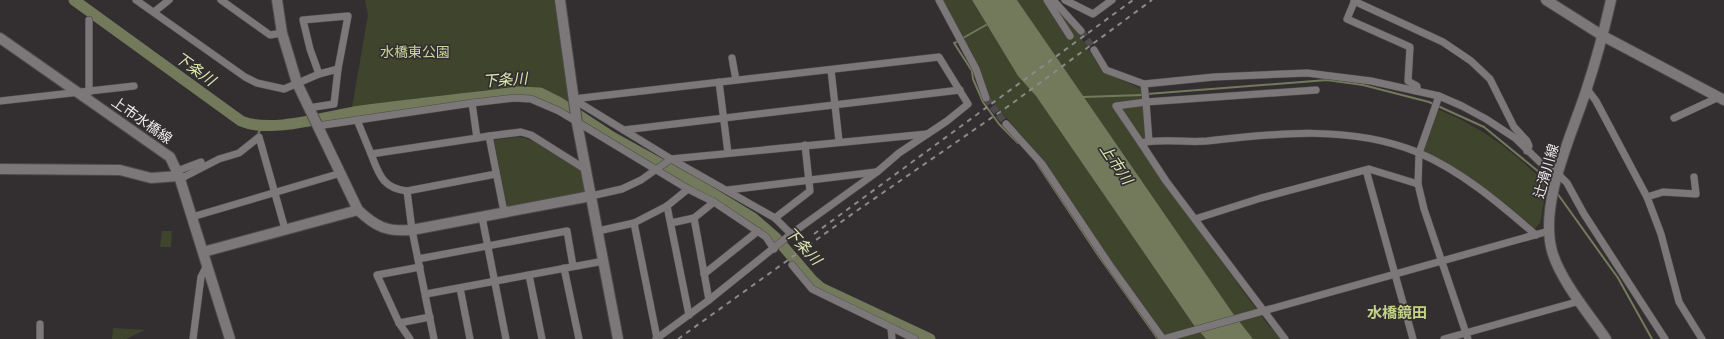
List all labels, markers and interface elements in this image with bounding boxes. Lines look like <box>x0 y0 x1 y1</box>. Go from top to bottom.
park label: 水橋東公園 <box>380 43 450 61</box>
water label: 下条川 <box>172 48 221 91</box>
water label: 下条川 <box>482 68 530 91</box>
street label: 上市水橋線 <box>108 93 176 147</box>
water label: 上市川 <box>1096 140 1138 189</box>
street label: 辻滑川線 <box>1530 142 1562 200</box>
water label: 下条川 <box>781 223 827 270</box>
district label: 水橋鏡田 <box>1367 303 1427 322</box>

